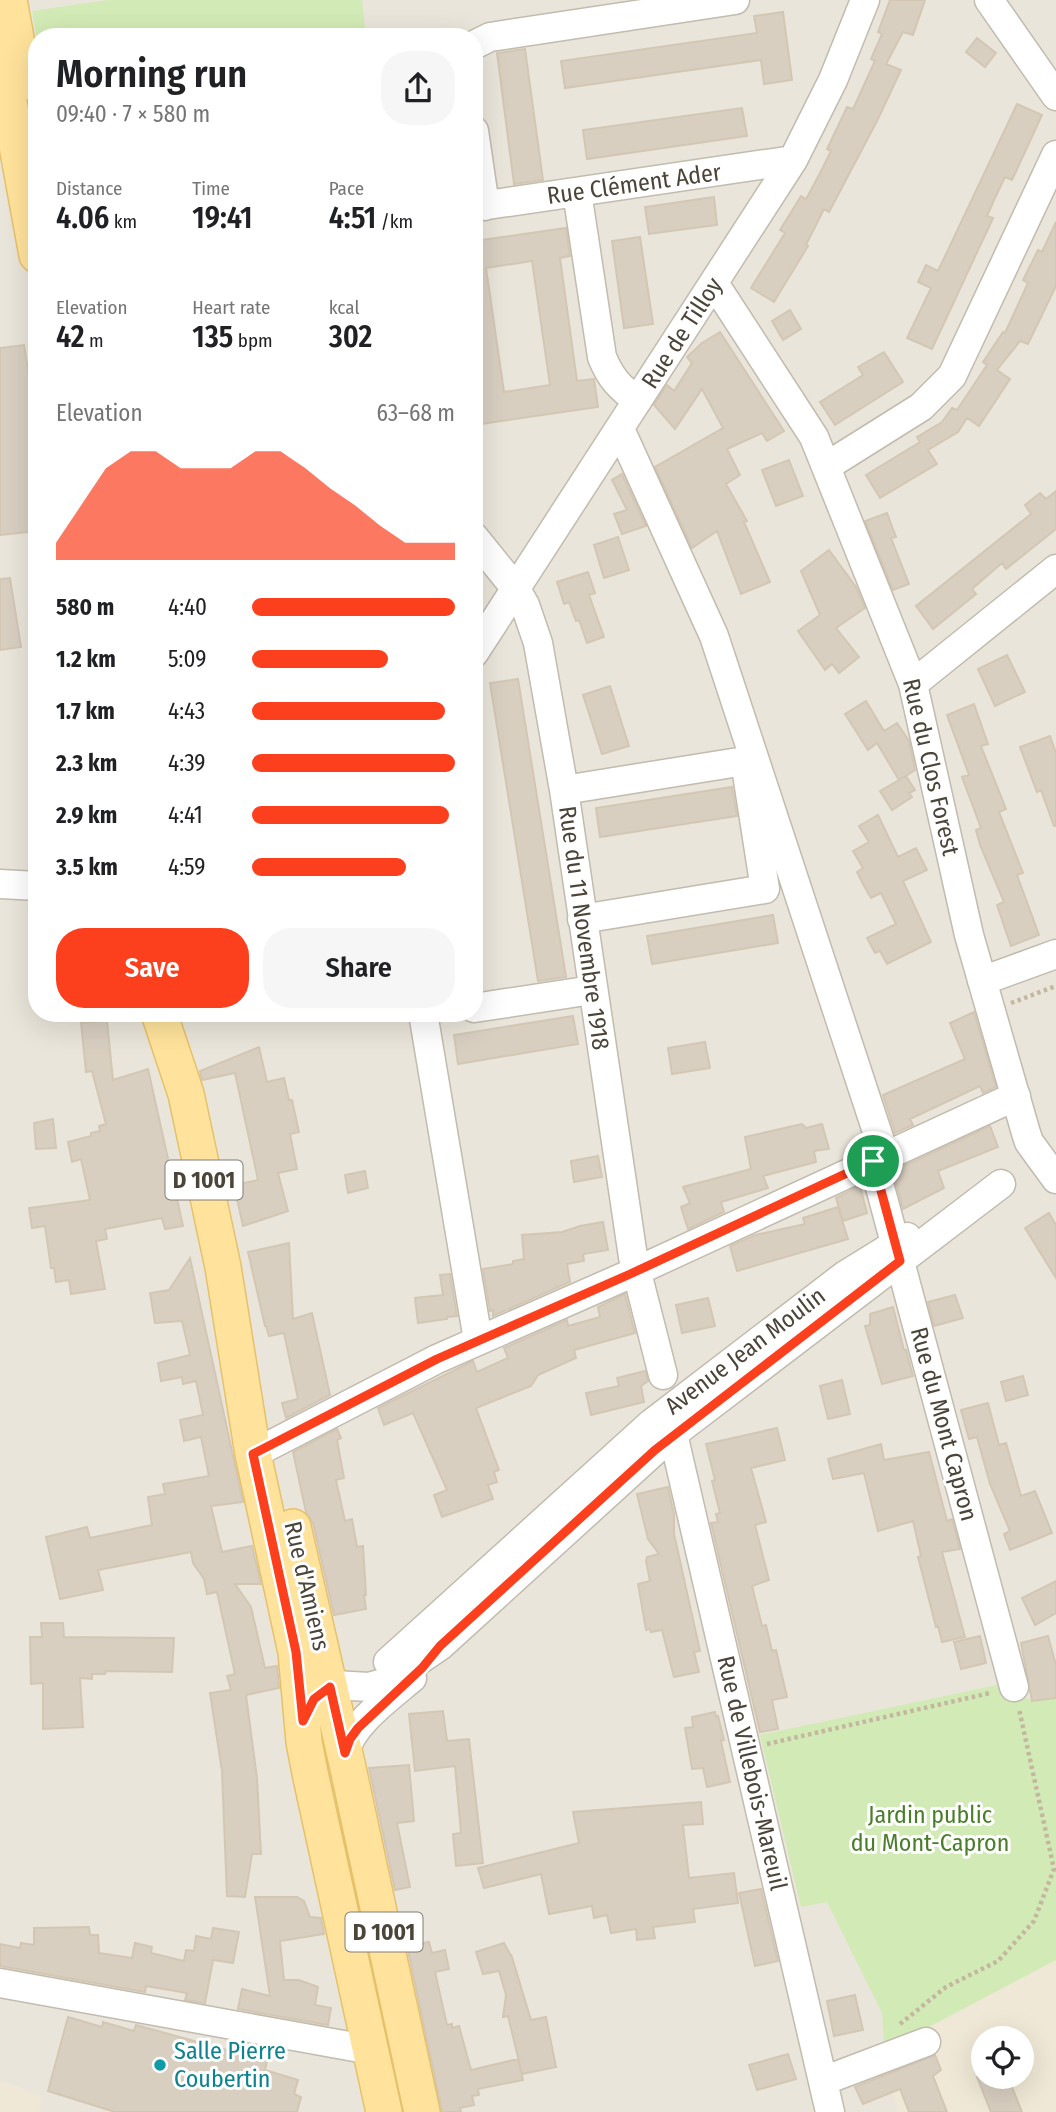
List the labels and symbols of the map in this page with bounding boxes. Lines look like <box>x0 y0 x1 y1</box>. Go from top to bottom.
street label: Rue Clément Ader <box>545 158 723 210</box>
street label: Rue de Tilloy <box>636 272 728 394</box>
street label: Rue du Clos Forest <box>897 676 965 858</box>
street label: Rue du 11 Novembre 1918 <box>553 804 615 1052</box>
pin <box>843 1131 903 1191</box>
road number: D 1001 <box>166 1161 242 1200</box>
street label: Avenue Jean Moulin <box>659 1282 831 1420</box>
street label: Rue du Mont Capron <box>905 1324 983 1524</box>
street label: Rue d'Amiens <box>279 1519 335 1653</box>
street label: Rue de Villebois-Mareuil <box>711 1653 793 1893</box>
park label: Jardin public du Mont-Capron <box>851 1801 1009 1857</box>
road number: D 1001 <box>346 1912 422 1952</box>
place label: Salle Pierre Coubertin <box>174 2037 286 2093</box>
marker: Salle Pierre Coubertin <box>152 2057 168 2073</box>

